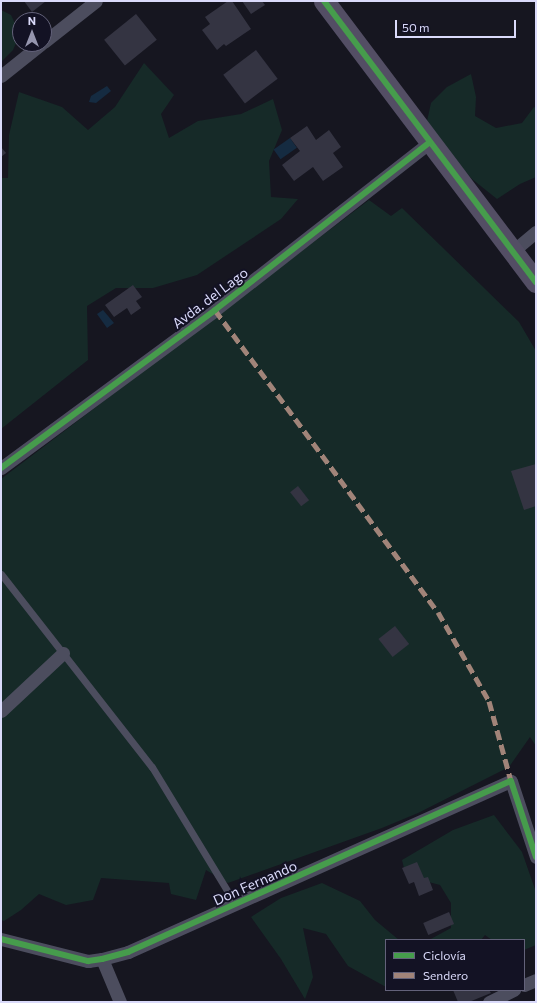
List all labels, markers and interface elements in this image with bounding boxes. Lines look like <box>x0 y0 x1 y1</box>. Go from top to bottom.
north arrow <box>12 12 52 52</box>
scale bar <box>397 12 518 38</box>
text: N <box>28 14 36 27</box>
text: 50 m <box>402 20 430 34</box>
street label: Avda. del Lago <box>169 264 251 332</box>
street label: Don Fernando <box>211 857 299 909</box>
legend <box>385 939 525 991</box>
text: Ciclovía <box>423 948 466 962</box>
text: Sendero <box>423 968 468 982</box>

